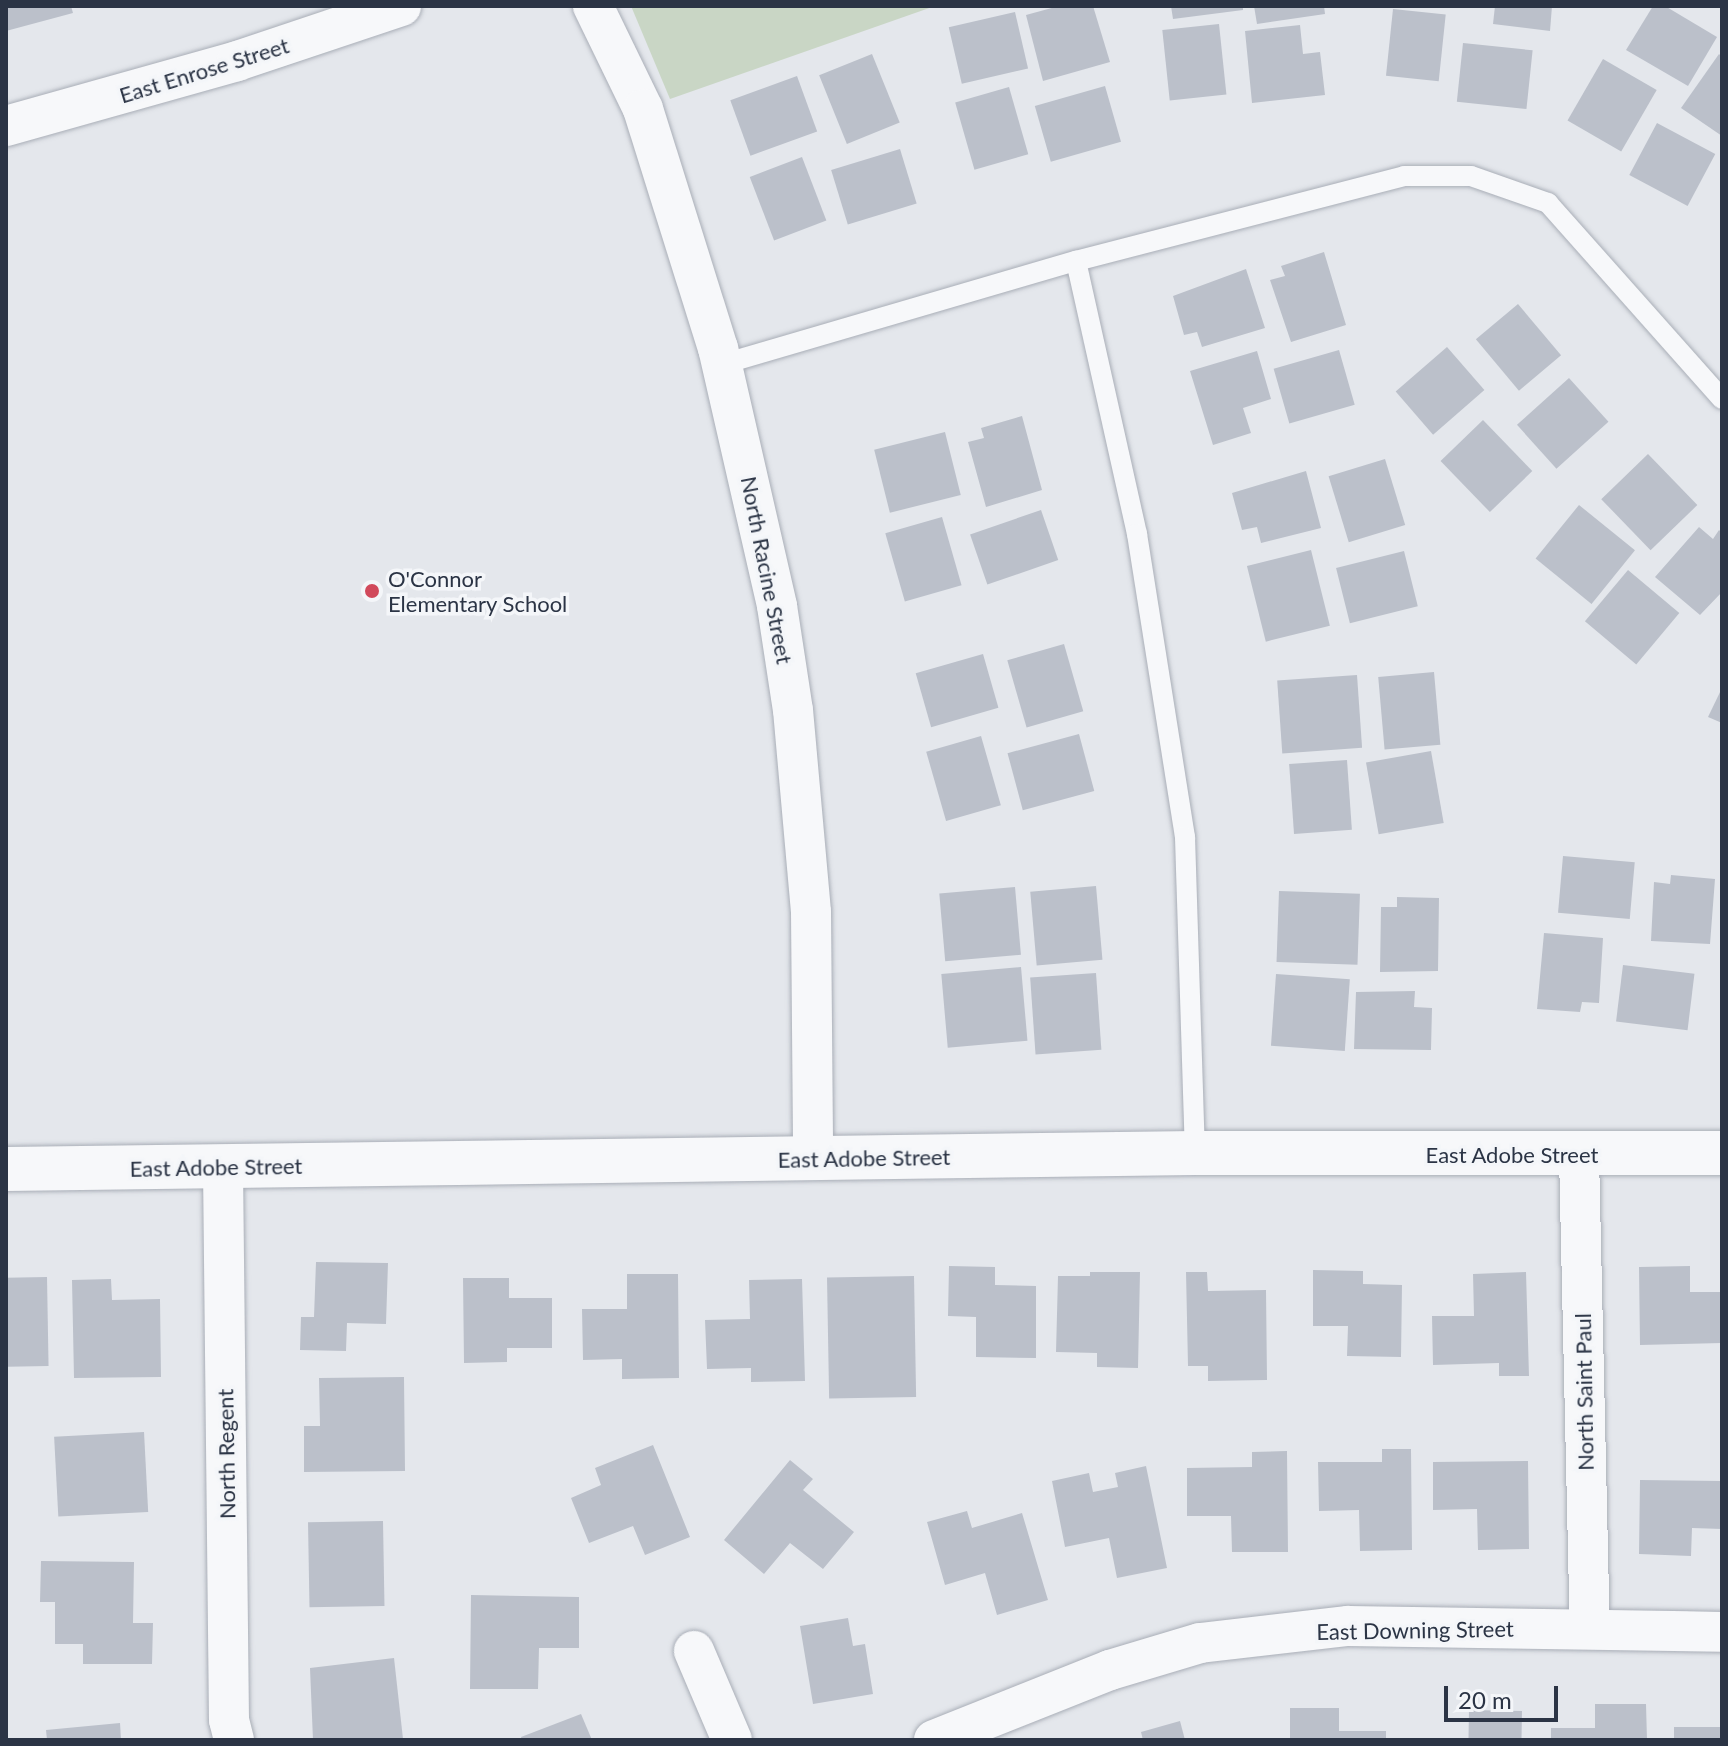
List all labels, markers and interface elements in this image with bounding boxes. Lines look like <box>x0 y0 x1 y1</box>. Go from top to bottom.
street label: East Enrose Street <box>116 32 292 108</box>
street label: North Racine Street <box>736 474 798 666</box>
place label: O'Connor Elementary School <box>388 565 568 616</box>
marker: O'Connor Elementary School <box>363 582 381 600</box>
street label: East Adobe Street <box>1425 1142 1599 1168</box>
street label: East Adobe Street <box>777 1143 951 1173</box>
street label: East Adobe Street <box>129 1152 303 1182</box>
street label: North Saint Paul <box>1569 1313 1599 1471</box>
street label: North Regent <box>212 1389 240 1519</box>
street label: East Downing Street <box>1316 1615 1514 1645</box>
scale bar <box>1448 1670 1562 1720</box>
text: 20 m <box>1458 1685 1512 1714</box>

